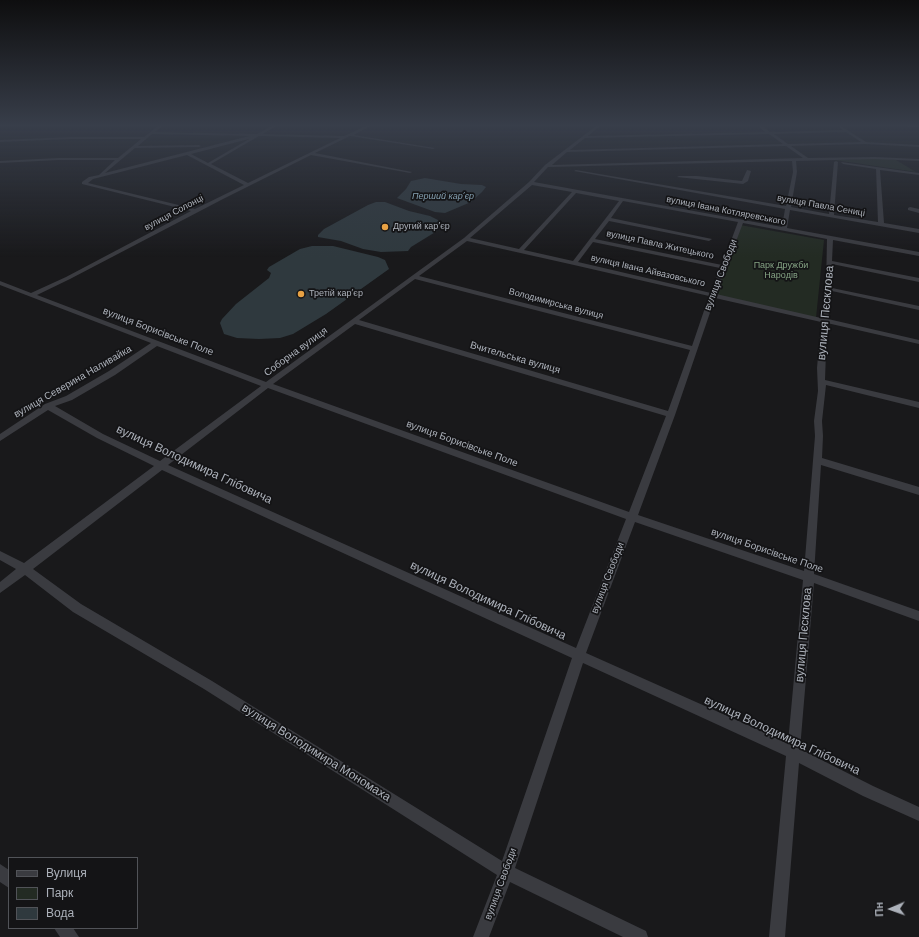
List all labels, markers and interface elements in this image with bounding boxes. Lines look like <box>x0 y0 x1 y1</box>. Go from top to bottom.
water label: Перший кар’єр <box>412 192 474 202</box>
street label: вулиця Солонці <box>143 193 205 233</box>
street label: вулиця Павла Сениці <box>776 193 866 219</box>
street label: вулиця Івана Котляревського <box>665 194 787 228</box>
marker: Другий кар’єр <box>380 222 390 232</box>
place label: Другий кар’єр <box>393 222 450 232</box>
street label: вулиця Павла Житецького <box>605 228 715 262</box>
street label: вулиця Свободи <box>702 238 740 312</box>
street label: вулиця Івана Айвазовського <box>590 253 706 289</box>
park label: Парк Дружби Народів <box>754 261 808 282</box>
street label: вулиця Пєсклова <box>815 265 837 361</box>
street label: Володимирська вулиця <box>508 286 604 322</box>
marker: Третій кар’єр <box>296 289 306 299</box>
place label: Третій кар’єр <box>309 289 363 299</box>
street label: вулиця Борисівське Поле <box>101 305 215 359</box>
street label: Соборна вулиця <box>262 325 330 379</box>
street label: Вчительська вулиця <box>468 339 562 377</box>
street label: вулиця Северина Наливайка <box>12 343 134 421</box>
street label: вулиця Борисівське Поле <box>405 418 519 470</box>
street label: вулиця Володимира Глібовича <box>114 422 274 508</box>
street label: вулиця Борисівське Поле <box>709 526 825 576</box>
street label: вулиця Свободи <box>589 541 627 615</box>
street label: вулиця Володимира Глібовича <box>408 558 568 644</box>
street label: вулиця Пєсклова <box>793 587 815 683</box>
street label: вулиця Володимира Глібовича <box>702 693 862 779</box>
street label: вулиця Володимира Мономаха <box>239 701 393 805</box>
street label: вулиця Свободи <box>482 846 520 922</box>
legend <box>8 857 138 929</box>
text: Вулиця <box>46 865 87 881</box>
text: Парк <box>46 885 73 901</box>
north arrow <box>871 889 911 929</box>
text: Пн <box>872 902 886 917</box>
text: Вода <box>46 905 74 921</box>

